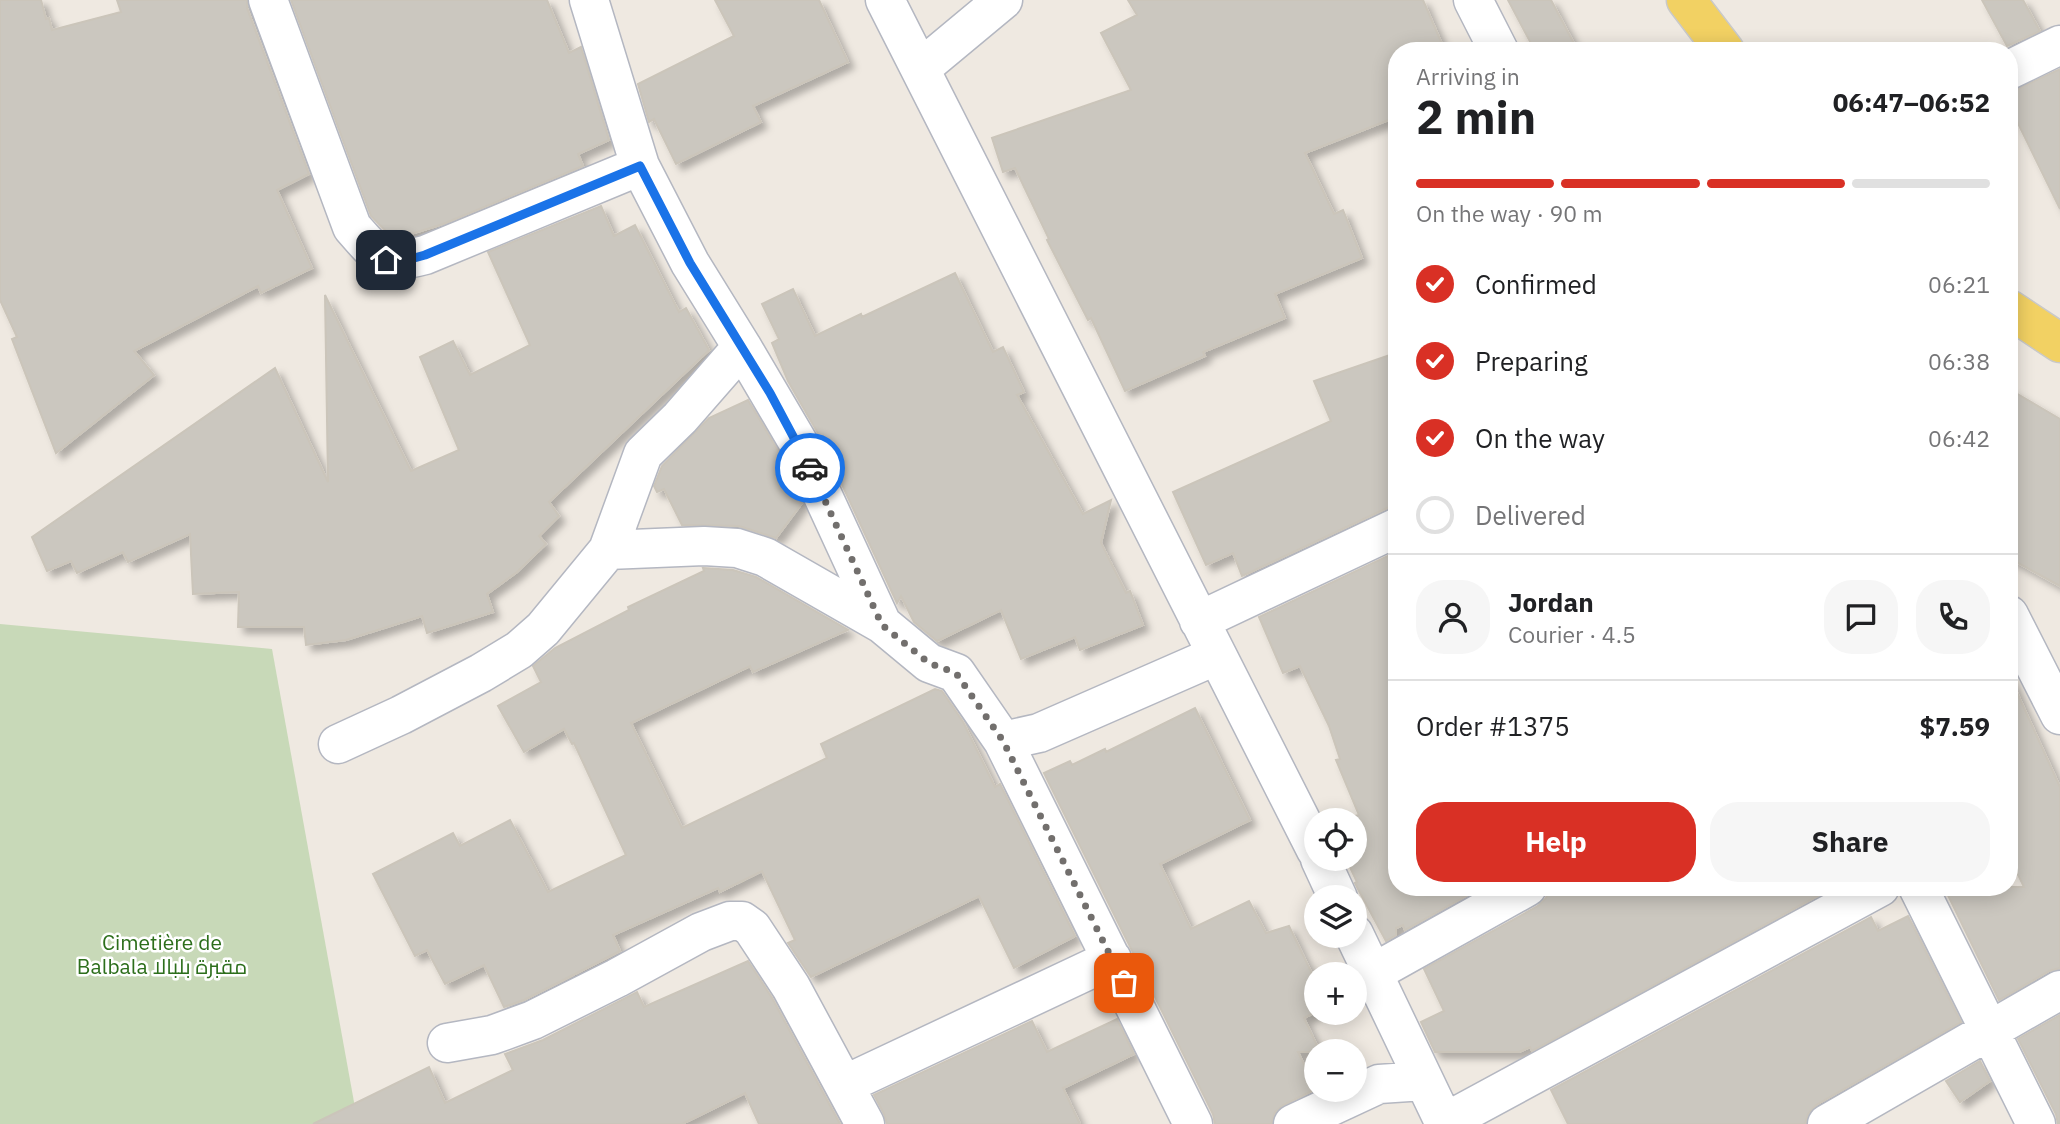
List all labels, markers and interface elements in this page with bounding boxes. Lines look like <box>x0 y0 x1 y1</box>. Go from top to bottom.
text: Arriving in <box>1416 61 1520 91</box>
text: 06:47–06:52 <box>1833 85 1990 119</box>
text: 2 min <box>1416 87 1536 147</box>
text: On the way · 90 m <box>1416 198 1603 228</box>
pin <box>356 230 416 290</box>
icon: home <box>367 241 405 279</box>
icon: check <box>1416 265 1454 303</box>
text: Confirmed <box>1475 267 1597 301</box>
text: 06:21 <box>1928 269 1990 299</box>
icon: check <box>1416 342 1454 380</box>
text: Preparing <box>1475 344 1588 378</box>
text: 06:38 <box>1928 346 1990 376</box>
icon: check <box>1416 419 1454 457</box>
text: On the way <box>1475 421 1605 455</box>
text: 06:42 <box>1928 423 1990 453</box>
courier <box>775 433 845 503</box>
icon: car <box>791 449 829 487</box>
text: Delivered <box>1475 498 1586 532</box>
button: person <box>1416 580 1490 654</box>
button: chat <box>1824 580 1898 654</box>
button: phone <box>1916 580 1990 654</box>
text: Jordan <box>1508 585 1594 619</box>
text: Courier · 4.5 <box>1508 619 1636 649</box>
text: Order #1375 <box>1416 709 1570 743</box>
text: $7.59 <box>1920 709 1990 743</box>
button: Help <box>1416 802 1696 882</box>
button: Share <box>1710 802 1990 882</box>
map controls <box>1304 808 1367 1102</box>
button: locate <box>1304 808 1367 871</box>
button: layers <box>1304 885 1367 948</box>
park label: Cimetière de Balbala مقبرة بلبالا <box>77 928 247 980</box>
pin <box>1094 953 1154 1013</box>
button: + <box>1304 962 1367 1025</box>
icon: bag <box>1105 964 1143 1002</box>
button: − <box>1304 1039 1367 1102</box>

